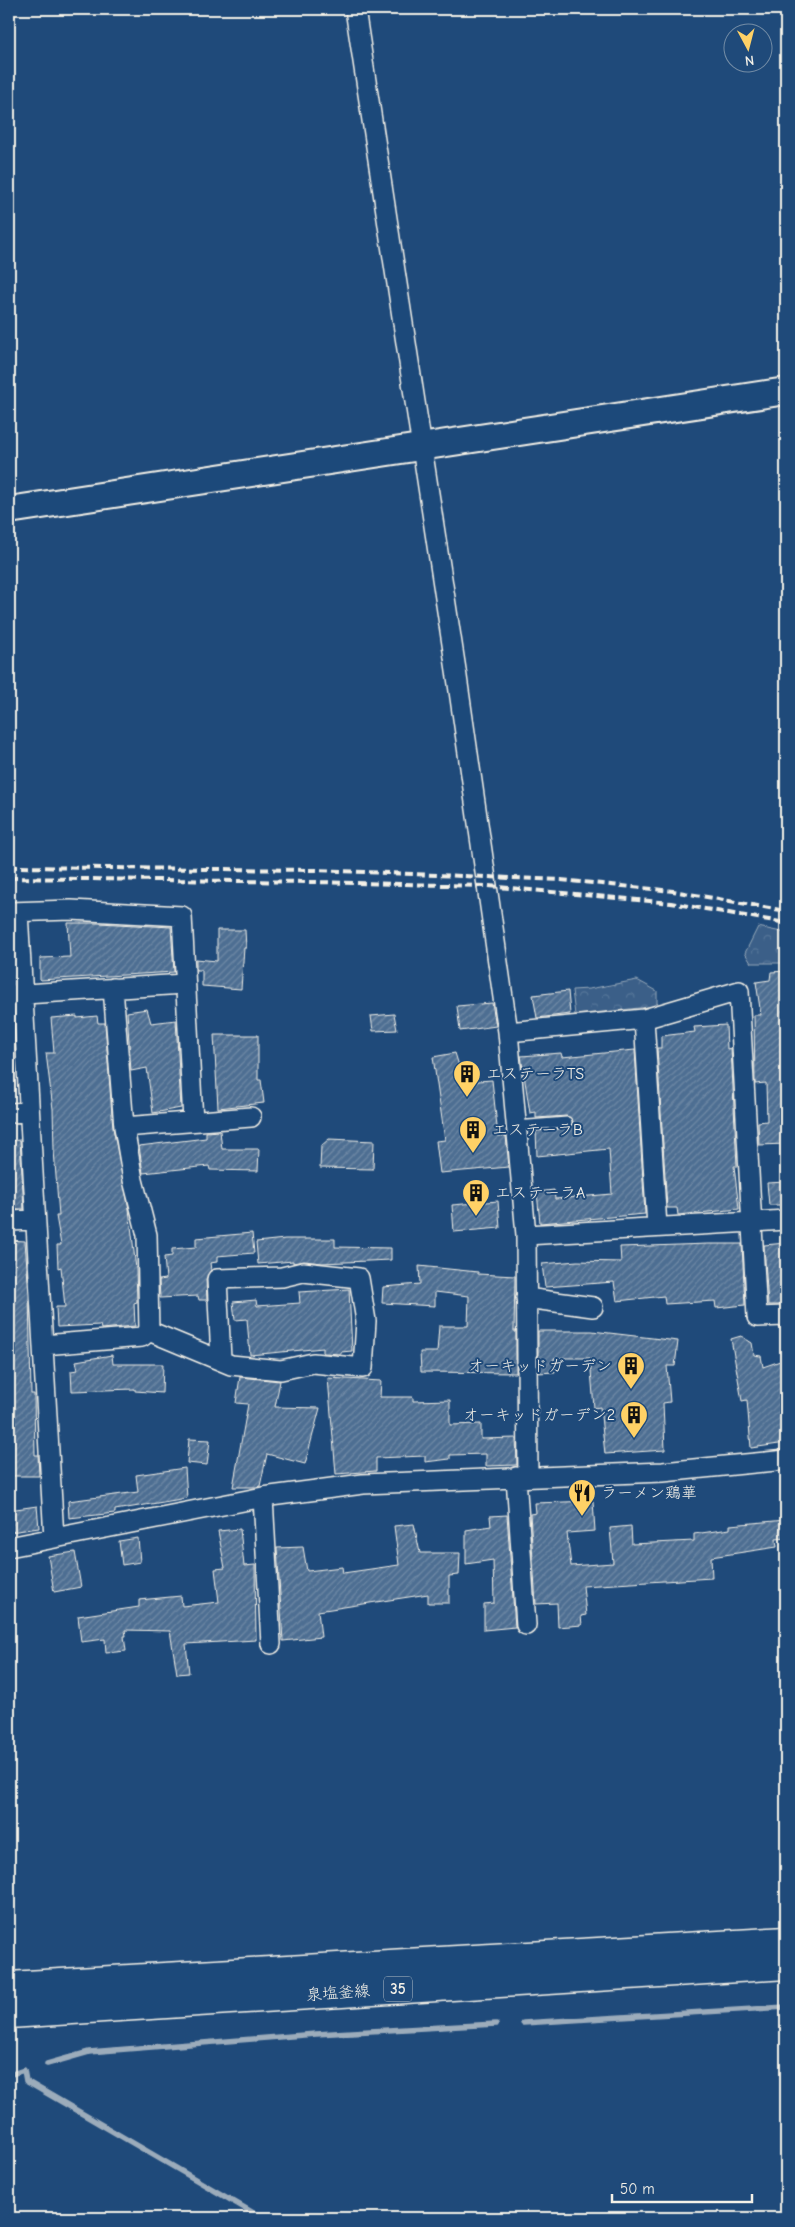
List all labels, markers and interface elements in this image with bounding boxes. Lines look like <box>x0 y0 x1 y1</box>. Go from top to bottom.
north arrow <box>722 22 772 72</box>
text: N <box>744 51 755 69</box>
building icon: エステーラTS <box>452 1059 482 1098</box>
place label: エステーラTS <box>486 1065 584 1083</box>
building icon: エステーラB <box>458 1115 488 1154</box>
place label: エステーラB <box>492 1121 583 1139</box>
building icon: エステーラA <box>461 1178 491 1217</box>
place label: エステーラA <box>495 1184 585 1202</box>
building icon: オーキッドガーデン <box>616 1351 646 1390</box>
place label: オーキッドガーデン <box>468 1357 612 1375</box>
building icon: オーキッドガーデン2 <box>619 1400 649 1439</box>
place label: オーキッドガーデン2 <box>463 1406 615 1424</box>
restaurant icon: ラーメン鶏華 <box>567 1478 597 1517</box>
place label: ラーメン鶏華 <box>601 1484 697 1502</box>
road number: 35 <box>384 1976 412 2002</box>
street label: 泉塩釜線 <box>305 1982 371 2004</box>
scale bar <box>612 2172 752 2204</box>
text: 50 m <box>620 2180 655 2198</box>

